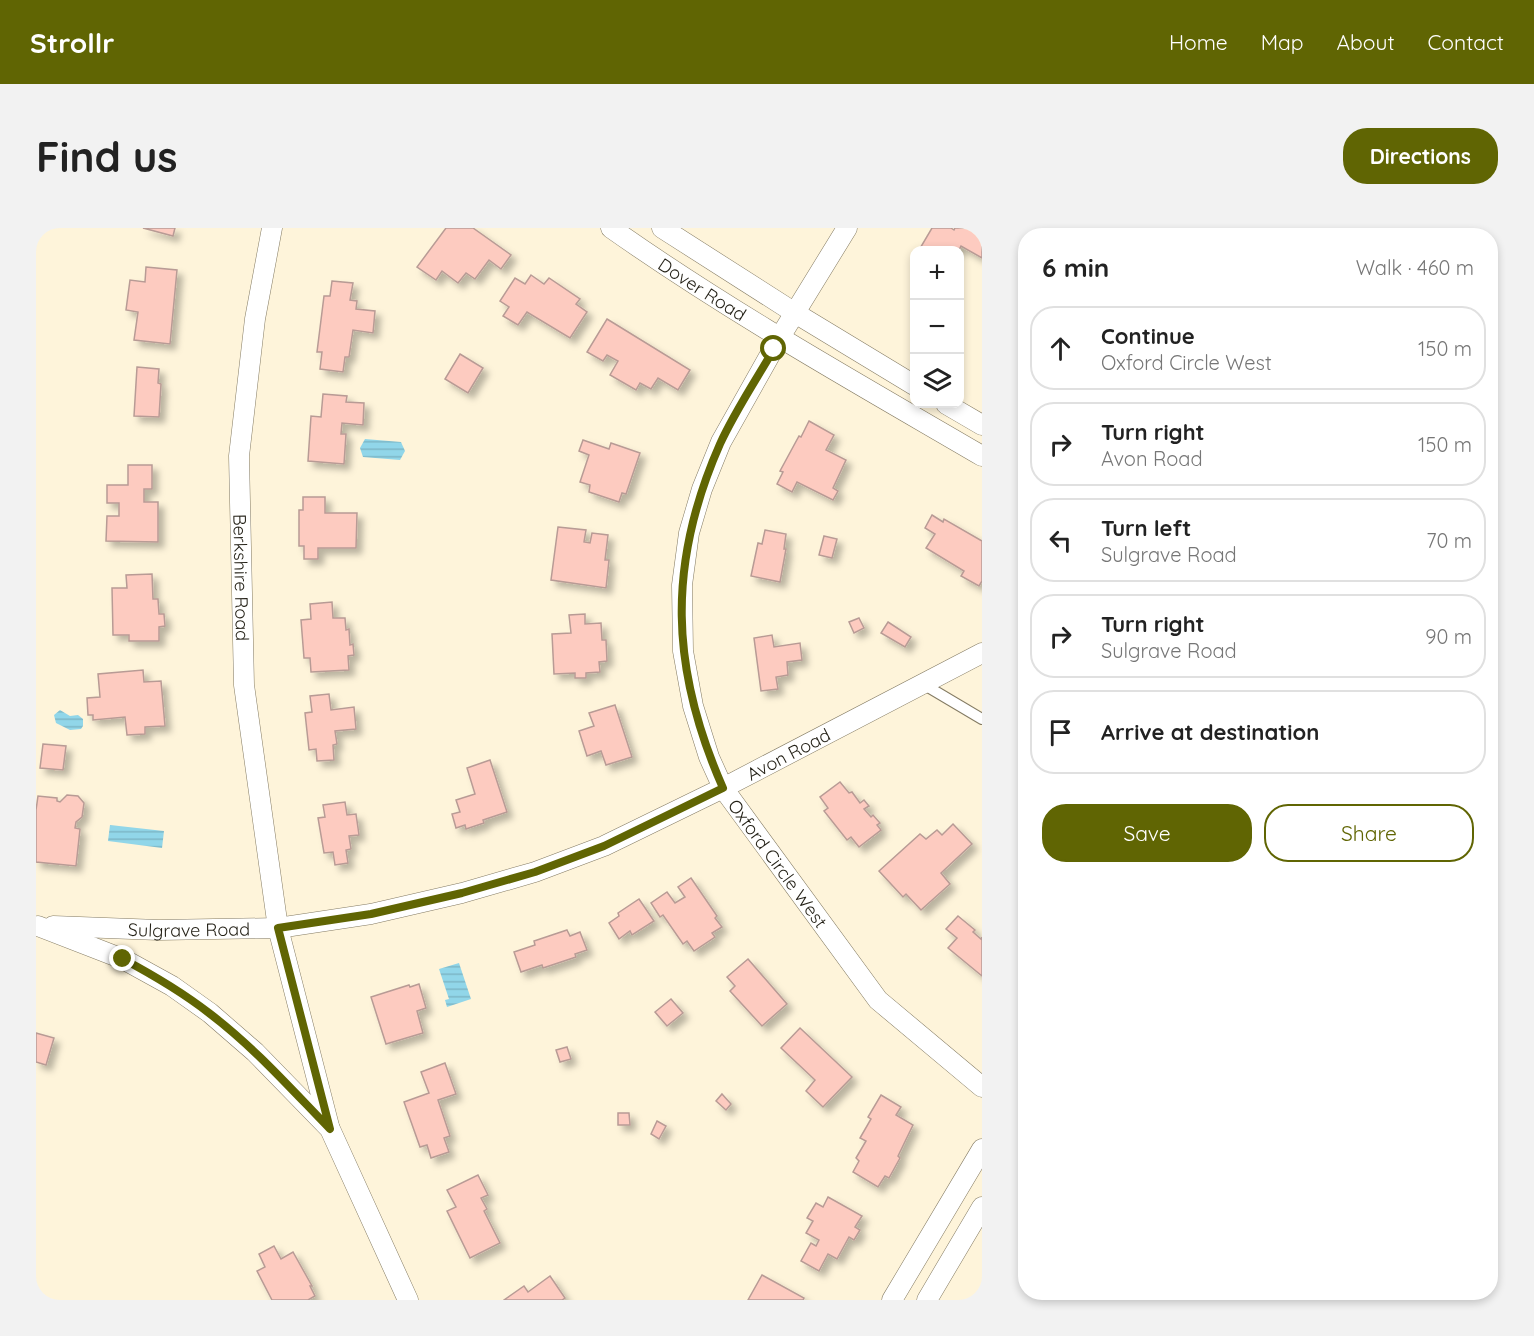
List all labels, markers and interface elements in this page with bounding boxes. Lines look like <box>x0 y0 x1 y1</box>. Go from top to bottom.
text: Strollr <box>30 25 114 60</box>
text: Home <box>1169 29 1228 55</box>
text: Map <box>1261 29 1304 55</box>
text: About <box>1337 29 1395 55</box>
text: Contact <box>1428 29 1504 55</box>
button: Directions <box>1343 128 1498 184</box>
text: Find us <box>36 130 178 183</box>
map controls <box>910 246 964 408</box>
button: + <box>910 246 964 300</box>
text: 6 min <box>1042 251 1109 284</box>
street label: Dover Road <box>654 252 751 326</box>
text: Walk · 460 m <box>1356 255 1474 280</box>
button: − <box>910 300 964 354</box>
text: Continue <box>1101 322 1195 350</box>
icon: ahead <box>1044 332 1077 365</box>
route start <box>760 335 786 361</box>
text: 150 m <box>1418 336 1472 361</box>
text: Oxford Circle West <box>1101 350 1272 375</box>
button: layers <box>910 354 964 408</box>
text: Turn right <box>1101 418 1205 446</box>
icon: right <box>1044 428 1077 461</box>
text: 150 m <box>1418 432 1472 457</box>
text: Avon Road <box>1101 446 1203 471</box>
street label: Berkshire Road <box>229 514 255 641</box>
text: Turn left <box>1101 514 1191 542</box>
icon: left <box>1044 524 1077 557</box>
text: 70 m <box>1426 528 1472 553</box>
text: Sulgrave Road <box>1101 542 1237 567</box>
text: Turn right <box>1101 610 1205 638</box>
icon: right <box>1044 620 1077 653</box>
text: 90 m <box>1425 624 1472 649</box>
text: Sulgrave Road <box>1101 638 1237 663</box>
icon: arrive <box>1044 716 1077 749</box>
text: Arrive at destination <box>1101 718 1319 746</box>
street label: Avon Road <box>742 723 834 785</box>
street label: Oxford Circle West <box>723 794 833 932</box>
button: Save <box>1042 804 1252 862</box>
button: Share <box>1264 804 1474 862</box>
street label: Sulgrave Road <box>127 917 250 942</box>
route end <box>109 945 135 971</box>

